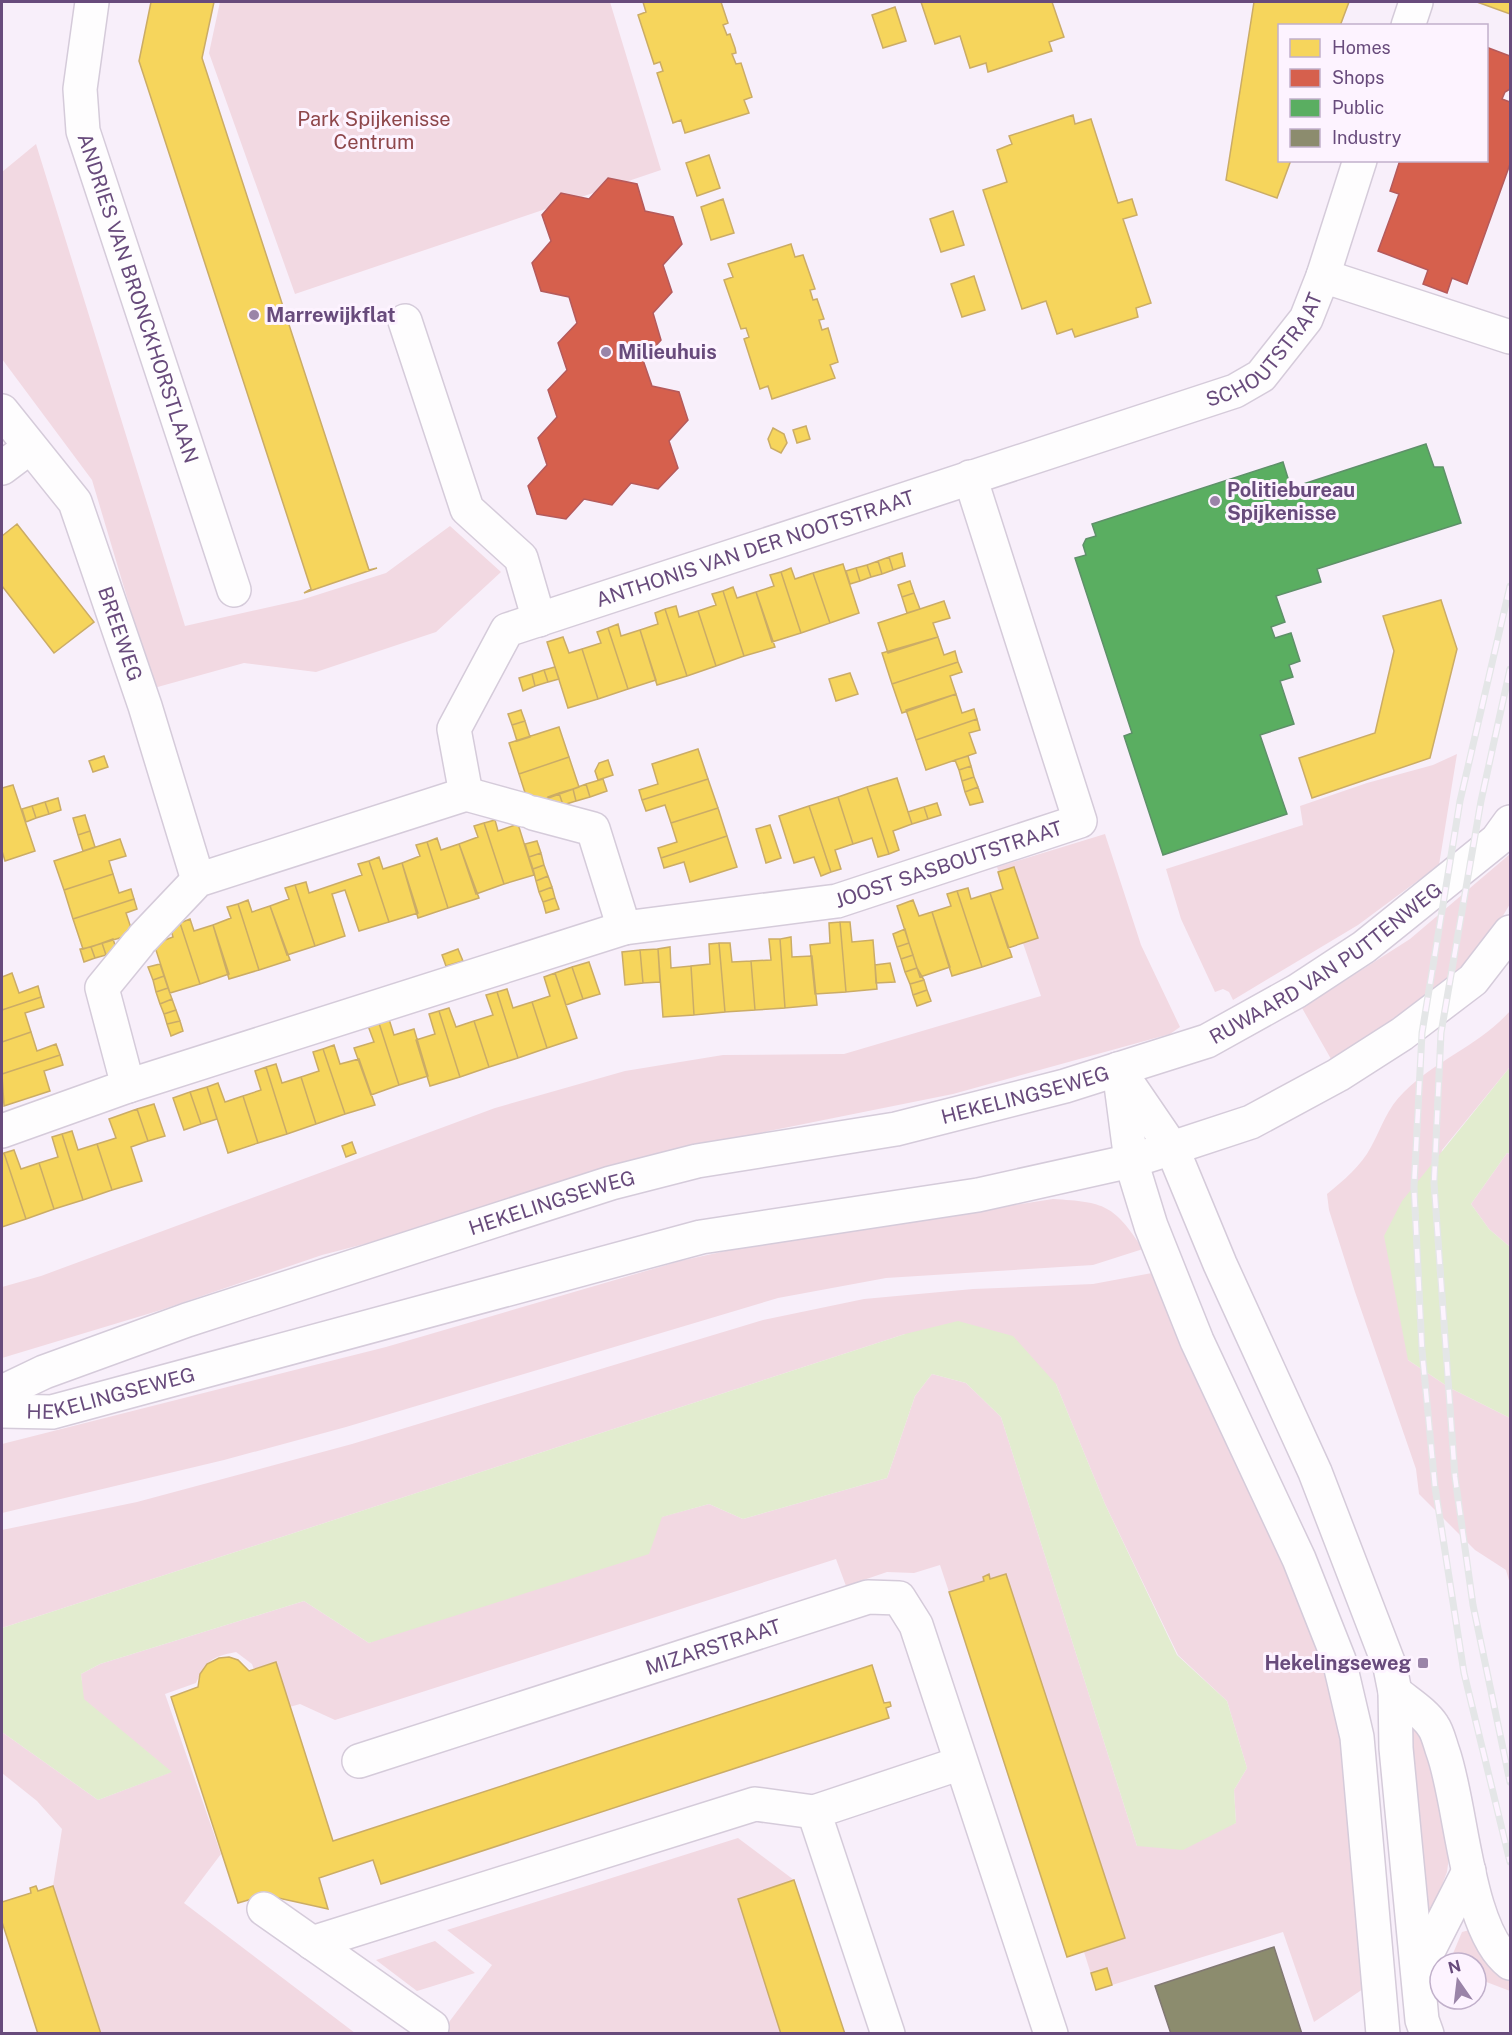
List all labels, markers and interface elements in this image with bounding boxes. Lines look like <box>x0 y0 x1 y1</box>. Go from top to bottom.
legend <box>1278 24 1488 162</box>
text: Homes <box>1332 37 1391 58</box>
text: Shops <box>1332 67 1384 88</box>
text: Public <box>1332 97 1384 118</box>
park label: Park Spijkenisse Centrum <box>297 107 451 154</box>
text: Industry <box>1332 127 1402 148</box>
street label: ANDRIES VAN BRONCKHORSTLAAN <box>73 130 203 466</box>
street label: SCHOUTSTRAAT <box>1203 289 1327 412</box>
place label: Marrewijkflat <box>266 303 396 327</box>
marker: Marrewijkflat <box>247 308 261 322</box>
place label: Milieuhuis <box>618 340 717 364</box>
marker: Milieuhuis <box>599 345 613 359</box>
place label: Politiebureau Spijkenisse <box>1227 478 1355 525</box>
street label: ANTHONIS VAN DER NOOTSTRAAT <box>593 485 918 612</box>
marker: Politiebureau Spijkenisse <box>1208 494 1222 508</box>
street label: BREEWEG <box>93 583 148 684</box>
street label: JOOST SASBOUTSTRAAT <box>832 816 1066 913</box>
street label: RUWAARD VAN PUTTENWEG <box>1205 877 1446 1049</box>
street label: HEKELINGSEWEG <box>939 1061 1112 1129</box>
street label: HEKELINGSEWEG <box>466 1165 637 1240</box>
street label: HEKELINGSEWEG <box>26 1362 198 1424</box>
street label: MIZARSTRAAT <box>642 1614 784 1680</box>
place label: Hekelingseweg <box>1264 1651 1411 1675</box>
marker: Hekelingseweg <box>1416 1656 1430 1670</box>
north arrow <box>1428 1951 1488 2011</box>
text: N <box>1446 1956 1463 1978</box>

